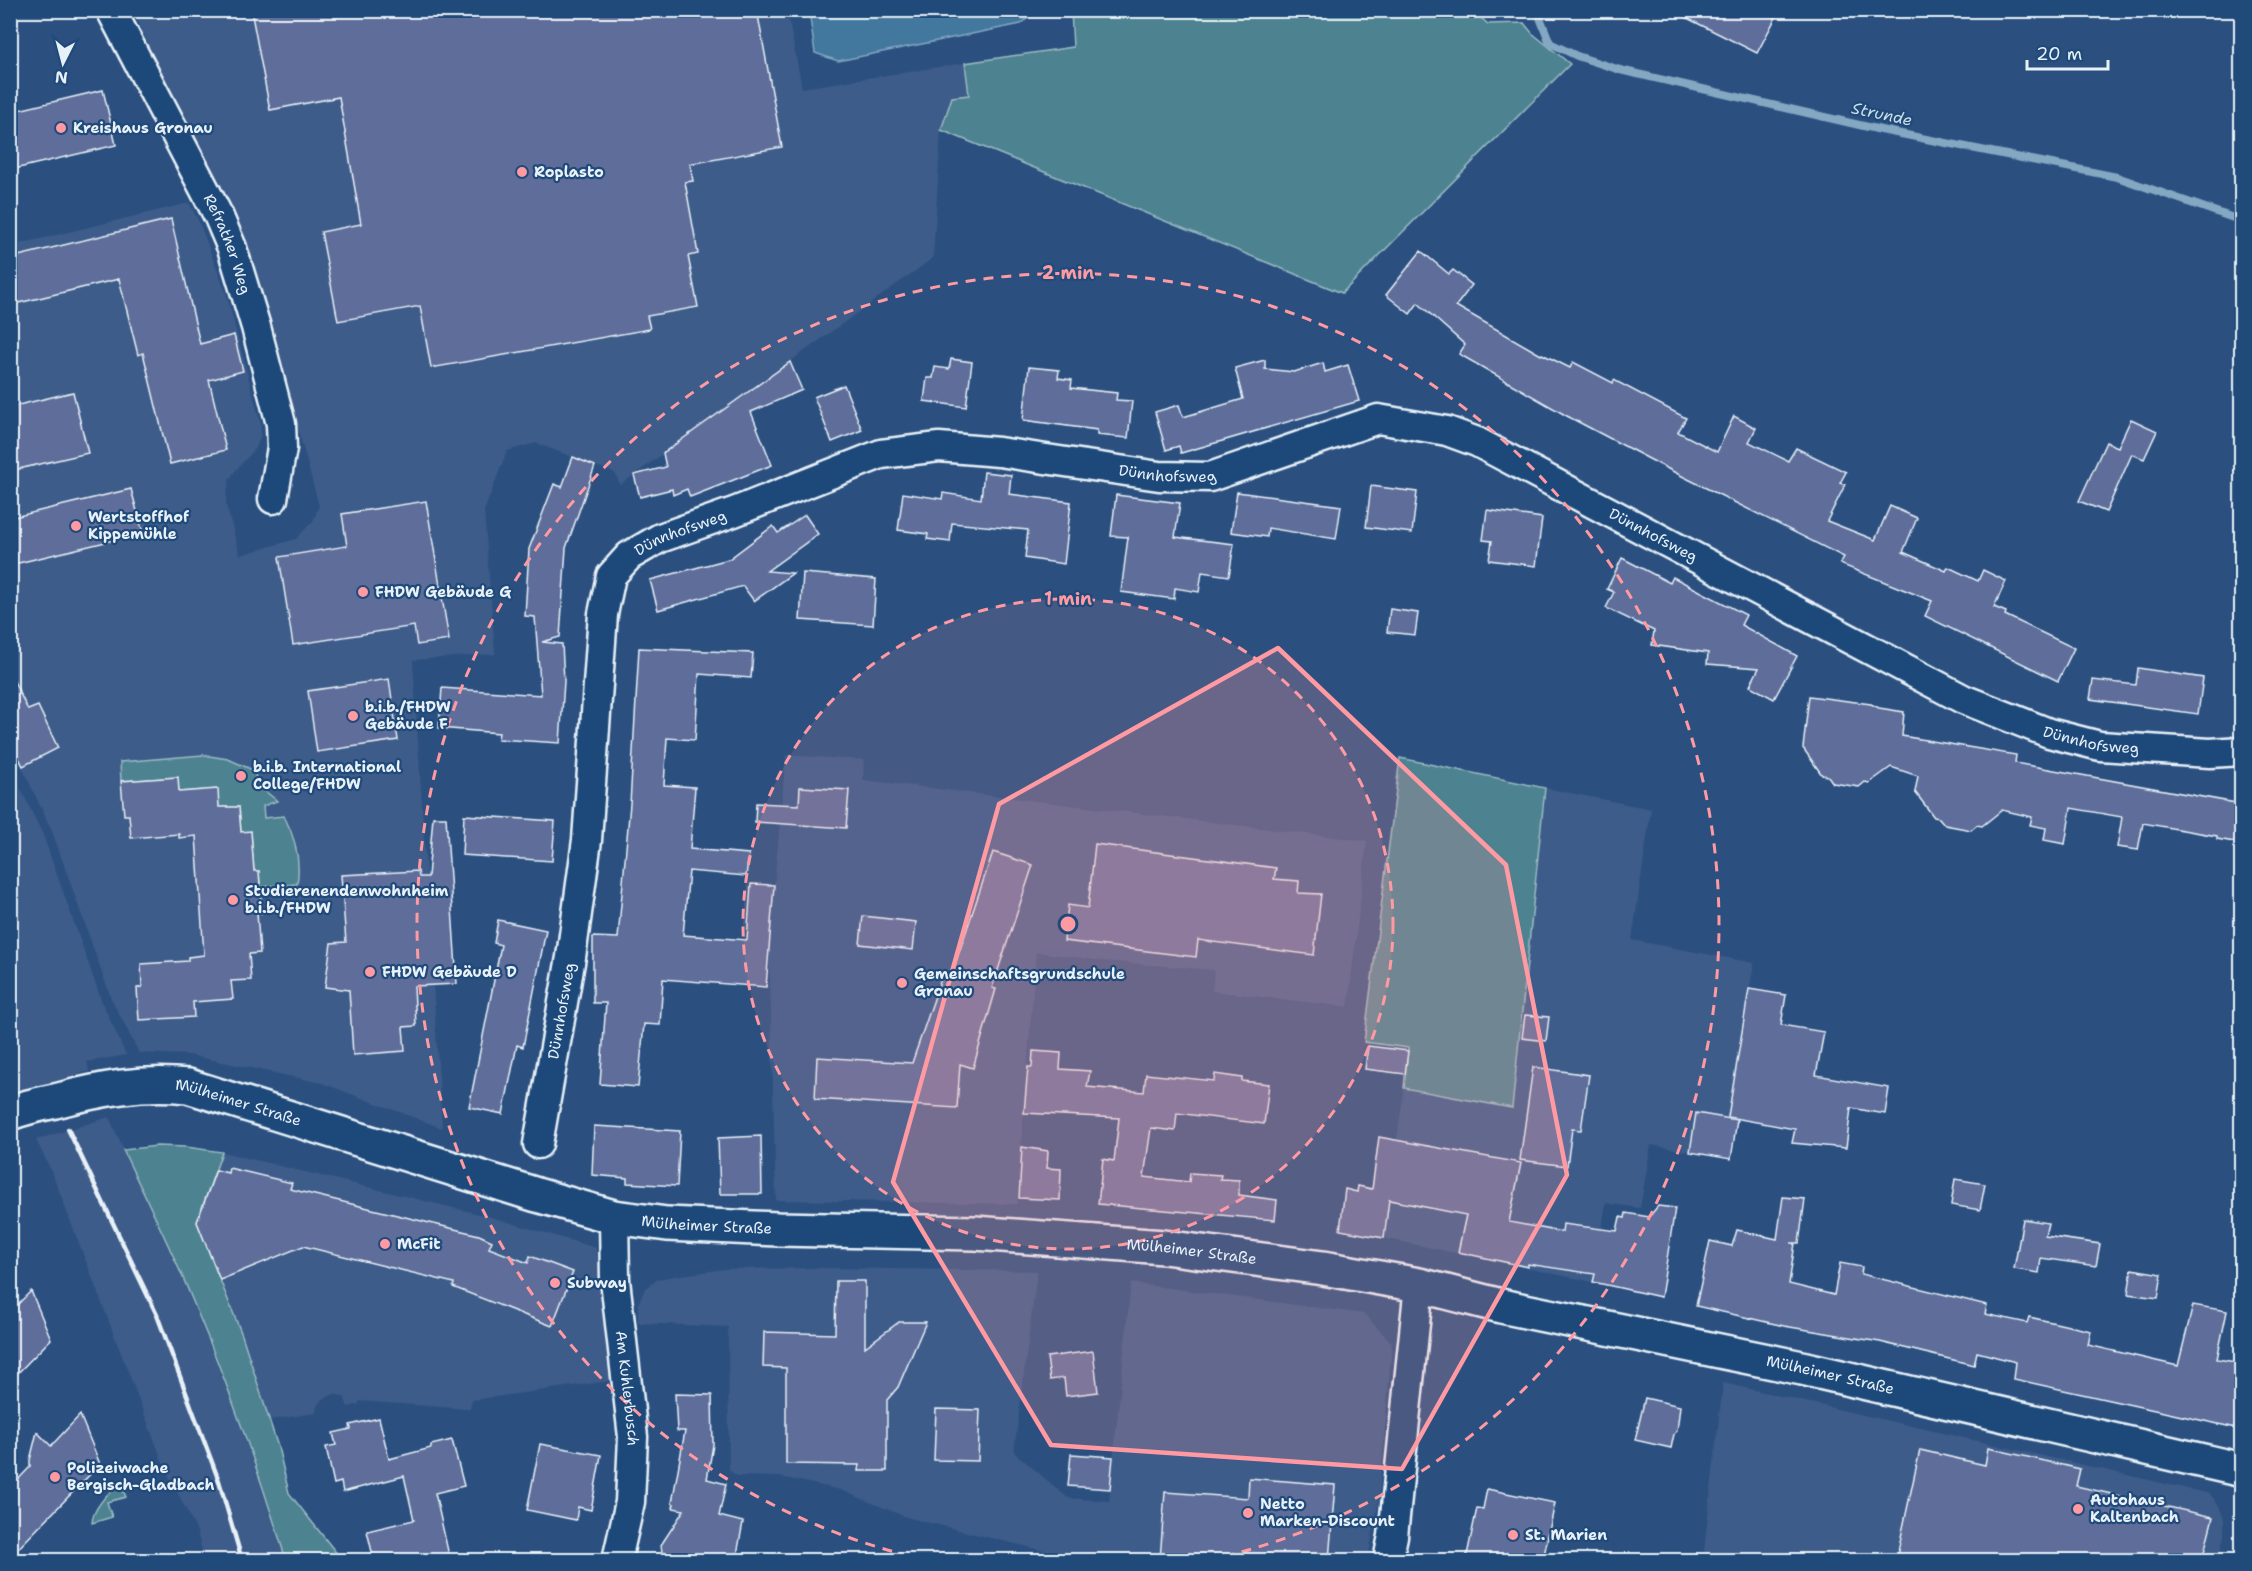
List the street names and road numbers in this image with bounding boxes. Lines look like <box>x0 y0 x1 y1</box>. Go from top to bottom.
street label: Refrather Weg <box>199 191 256 297</box>
street label: Dünnhofsweg <box>1117 460 1219 488</box>
street label: Dünnhofsweg <box>1605 503 1701 567</box>
street label: Dünnhofsweg <box>631 505 729 561</box>
street label: Dünnhofsweg <box>2040 722 2140 758</box>
street label: Dünnhofsweg <box>543 961 580 1061</box>
street label: Mülheimer Straße <box>174 1075 304 1131</box>
street label: Mülheimer Straße <box>640 1211 772 1239</box>
street label: Mülheimer Straße <box>1126 1234 1258 1269</box>
street label: Am Kuhlerbusch <box>611 1329 643 1446</box>
street label: Mülheimer Straße <box>1764 1351 1896 1399</box>

